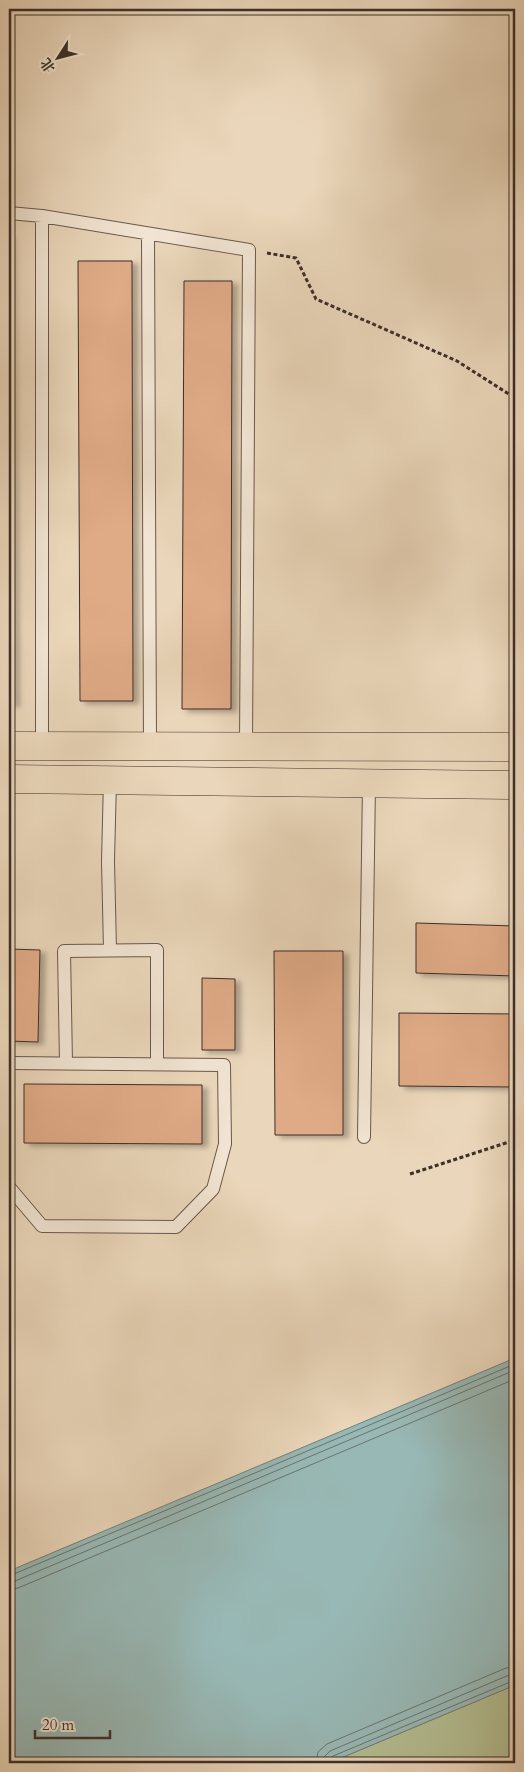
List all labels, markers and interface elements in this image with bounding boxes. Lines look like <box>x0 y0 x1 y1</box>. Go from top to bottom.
north arrow <box>32 32 82 82</box>
text: 北 <box>36 54 60 77</box>
scale bar <box>35 1707 110 1739</box>
text: 20 m <box>42 1715 74 1735</box>

